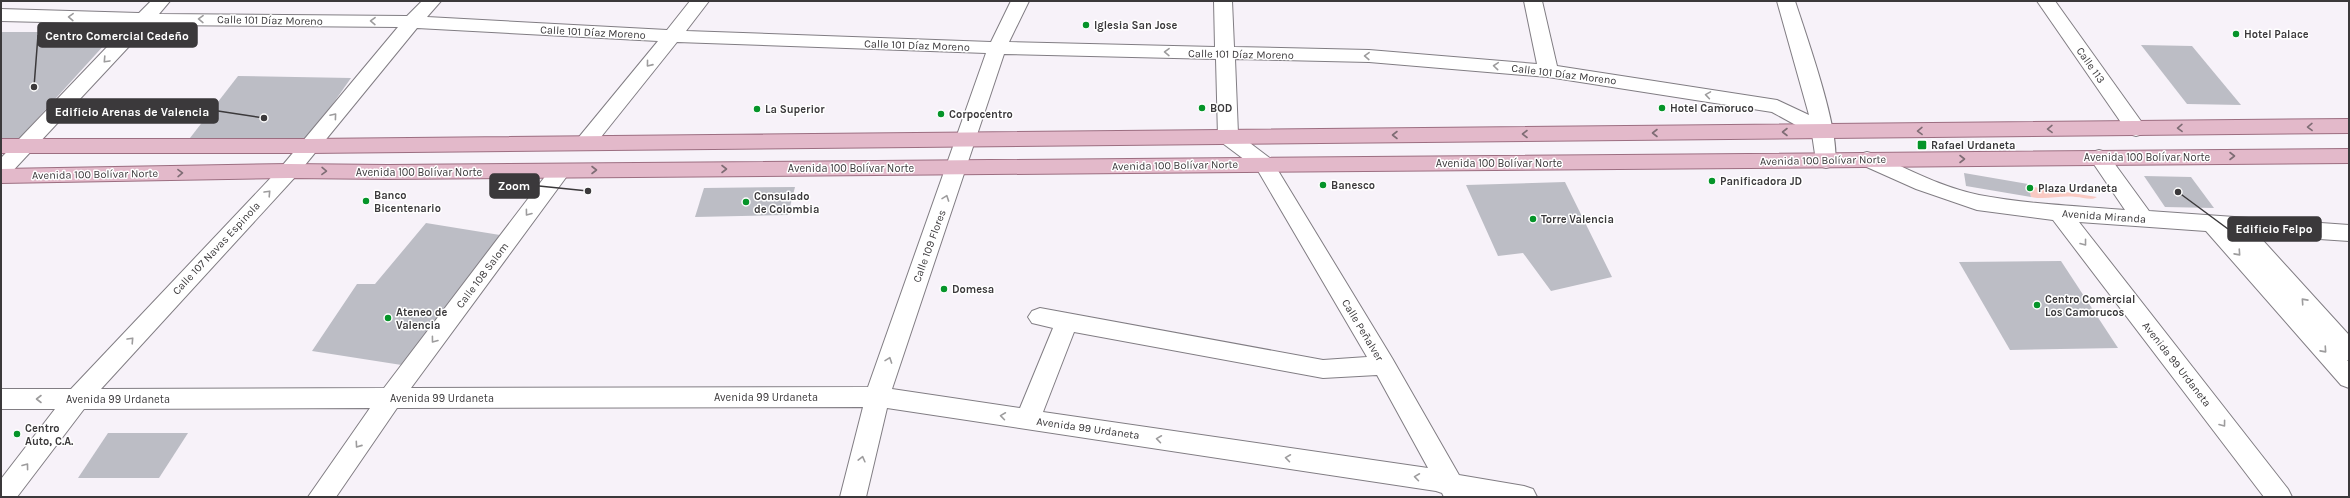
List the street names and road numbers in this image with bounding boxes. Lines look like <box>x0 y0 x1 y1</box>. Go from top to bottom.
street label: Calle 101 Díaz Moreno <box>217 13 323 28</box>
street label: Calle 101 Díaz Moreno <box>540 23 646 42</box>
street label: Calle 101 Díaz Moreno <box>864 37 970 54</box>
street label: Calle 113 <box>2074 45 2108 86</box>
street label: Calle 101 Díaz Moreno <box>1188 47 1294 62</box>
street label: Calle 101 Díaz Moreno <box>1511 62 1617 87</box>
street label: Avenida 100 Bolívar Norte <box>2084 151 2211 164</box>
street label: Avenida 100 Bolívar Norte <box>1760 153 1887 168</box>
street label: Avenida 100 Bolívar Norte <box>1436 157 1563 170</box>
street label: Avenida 100 Bolívar Norte <box>1112 158 1239 173</box>
street label: Avenida 100 Bolívar Norte <box>788 162 915 175</box>
street label: Avenida 100 Bolívar Norte <box>356 166 483 179</box>
street label: Avenida 100 Bolívar Norte <box>32 167 159 182</box>
street label: Calle 107 Navas Espinola <box>170 199 263 297</box>
street label: Avenida Miranda <box>2062 207 2146 226</box>
street label: Calle 109 Flores <box>910 208 949 284</box>
street label: Calle 108 Salom <box>453 240 511 311</box>
street label: Calle Peñalver <box>1339 297 1386 364</box>
street label: Avenida 99 Urdaneta <box>2139 319 2214 409</box>
street label: Avenida 99 Urdaneta <box>714 391 818 404</box>
street label: Avenida 99 Urdaneta <box>390 392 494 405</box>
street label: Avenida 99 Urdaneta <box>66 393 170 406</box>
street label: Avenida 99 Urdaneta <box>1036 415 1140 442</box>

